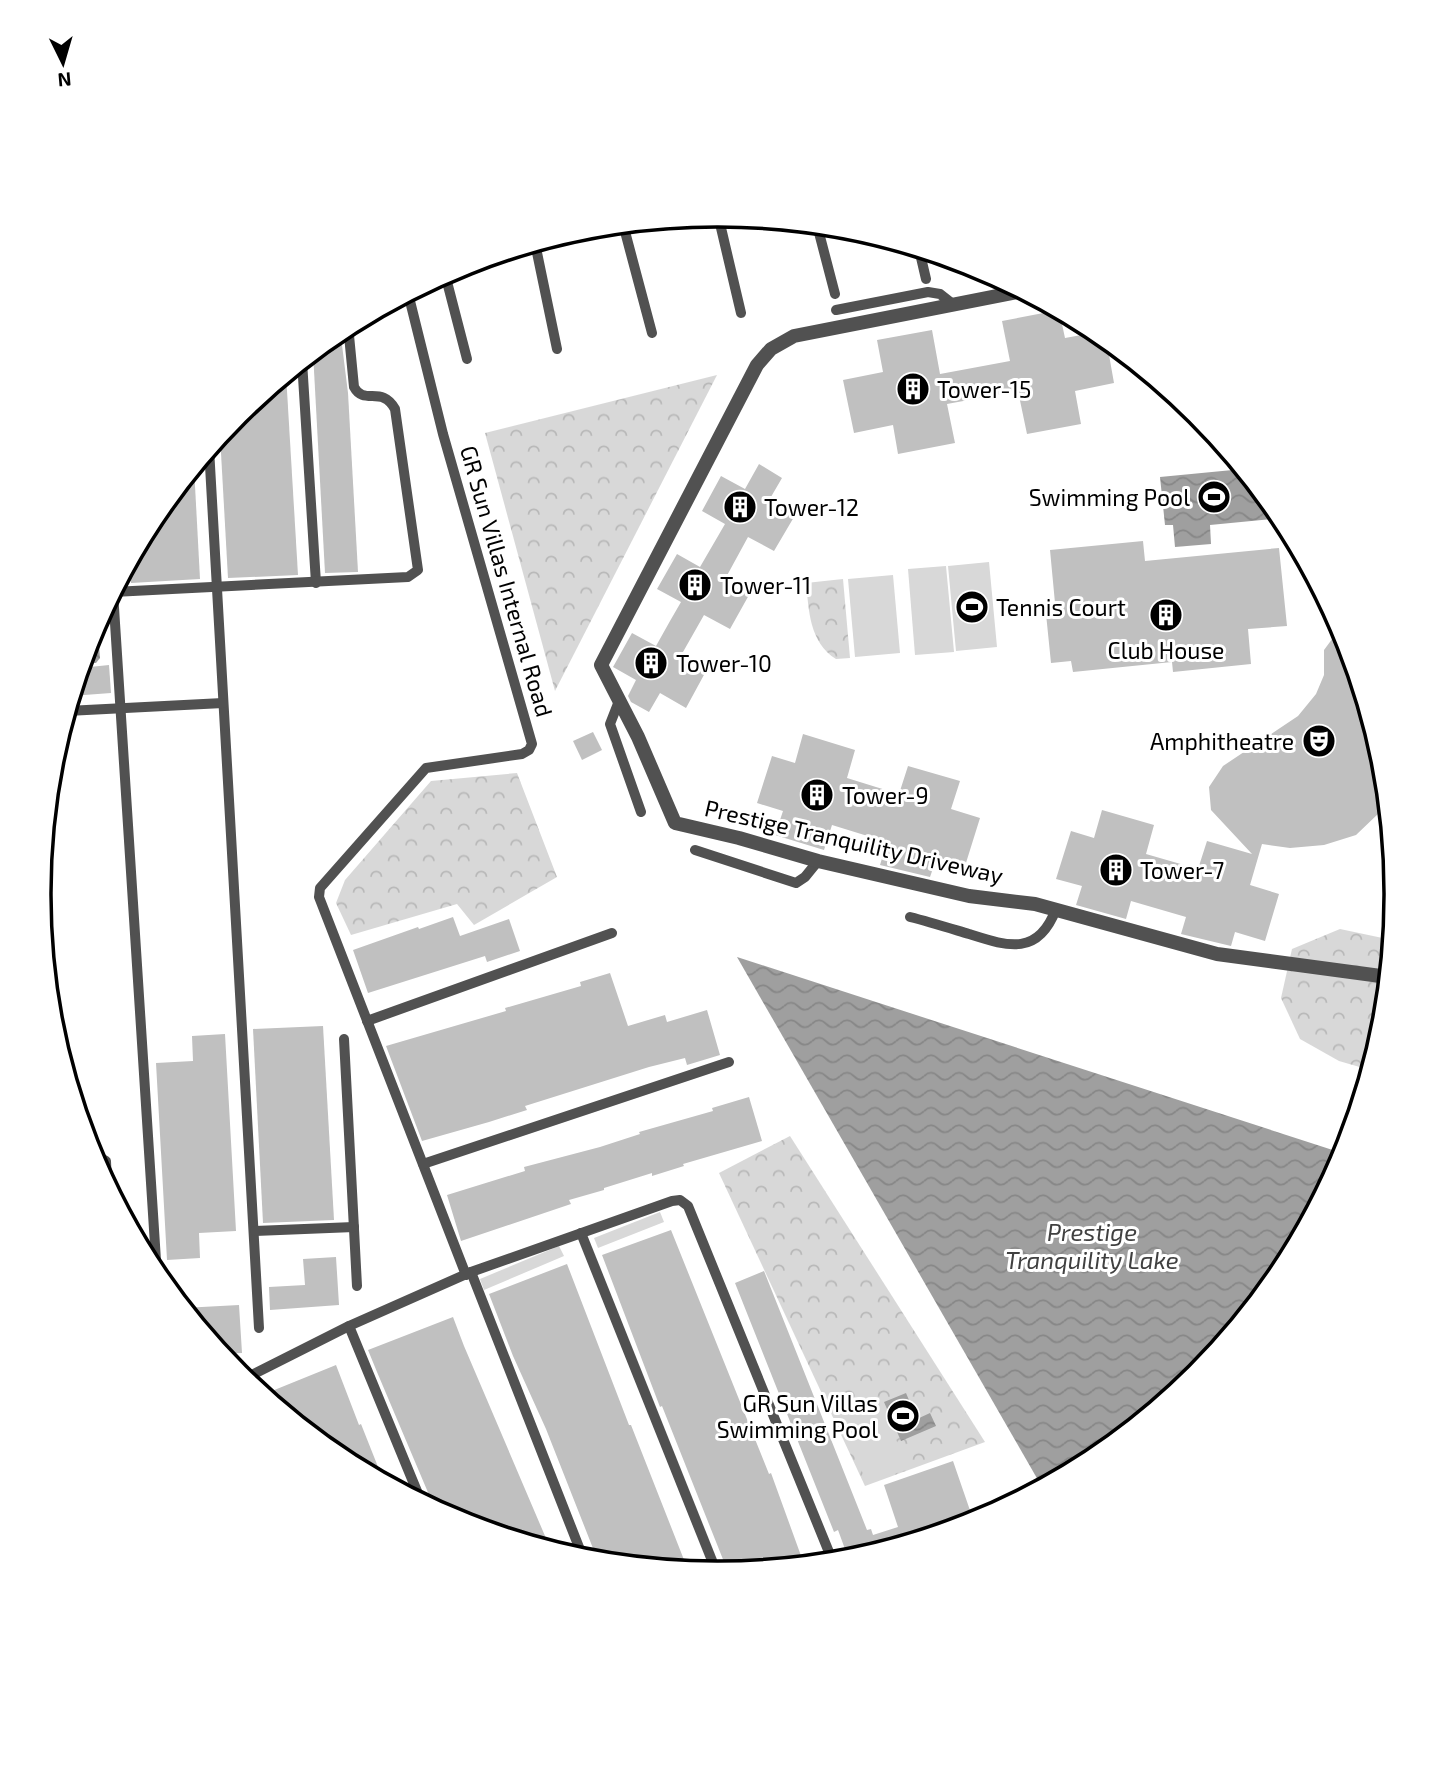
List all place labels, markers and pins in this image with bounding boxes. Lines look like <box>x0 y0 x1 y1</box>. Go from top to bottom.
building icon: Tower-15 <box>894 370 932 408</box>
place label: Tower-15 <box>937 375 1031 403</box>
sports icon: Swimming Pool <box>1195 478 1233 516</box>
place label: Swimming Pool <box>1029 483 1190 511</box>
building icon: Tower-12 <box>721 488 759 526</box>
place label: Tower-12 <box>764 493 859 521</box>
building icon: Tower-11 <box>676 566 714 604</box>
place label: Tower-11 <box>720 571 811 599</box>
sports icon: Tennis Court <box>953 588 991 626</box>
place label: Tennis Court <box>996 593 1126 621</box>
building icon: Club House <box>1147 596 1185 634</box>
place label: Club House <box>1108 636 1224 664</box>
building icon: Tower-10 <box>632 644 670 682</box>
place label: Tower-10 <box>676 649 772 677</box>
theatre icon: Amphitheatre <box>1300 722 1338 760</box>
place label: Amphitheatre <box>1150 727 1294 755</box>
building icon: Tower-9 <box>798 776 836 814</box>
place label: Tower-9 <box>842 781 929 809</box>
building icon: Tower-7 <box>1097 851 1135 889</box>
place label: Tower-7 <box>1140 856 1225 884</box>
place label: GR Sun Villas Swimming Pool <box>717 1389 878 1443</box>
sports icon: GR Sun Villas Swimming Pool <box>884 1397 922 1435</box>

